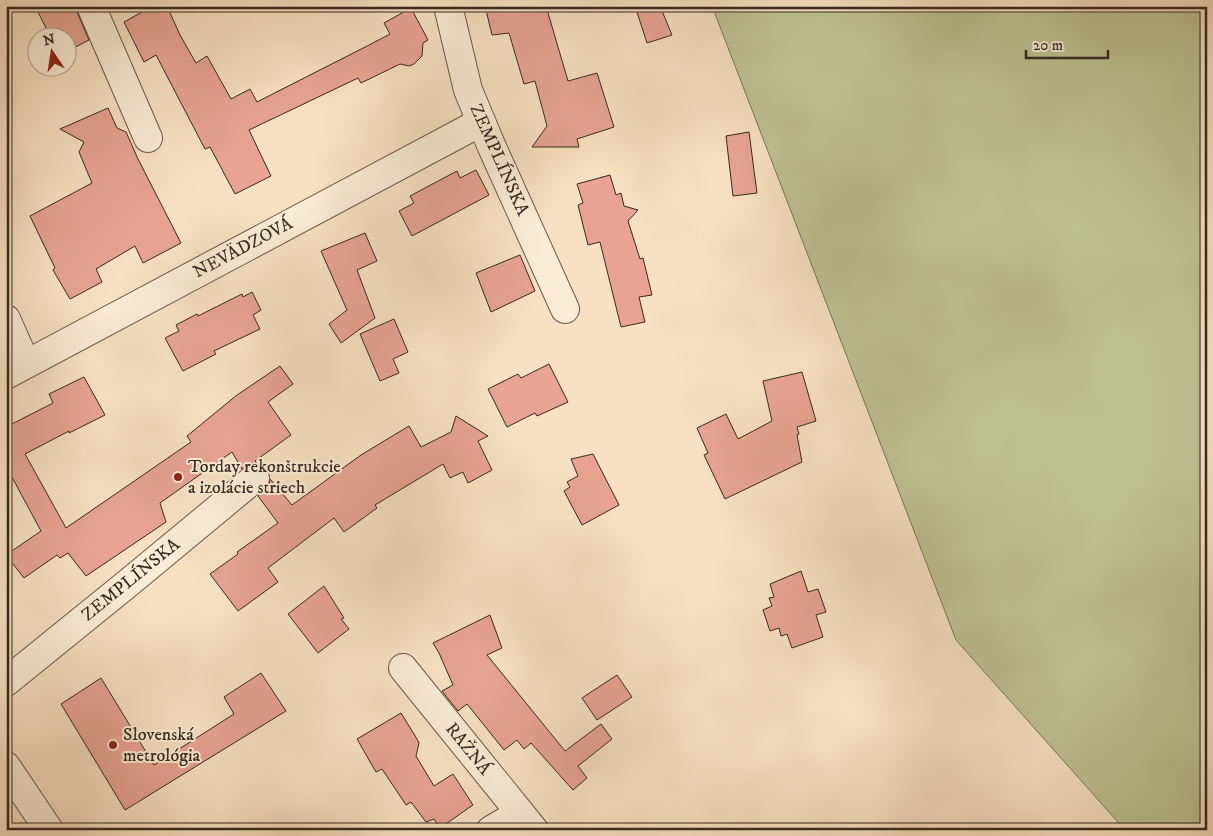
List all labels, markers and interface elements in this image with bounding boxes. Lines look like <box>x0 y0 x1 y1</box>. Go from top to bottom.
north arrow <box>28 28 78 78</box>
scale bar <box>1026 28 1108 60</box>
text: N <box>42 30 57 50</box>
text: 20 m <box>1033 36 1063 55</box>
street label: ZEMPLÍNSKA <box>465 100 535 220</box>
street label: NEVÄDZOVÁ <box>189 211 297 283</box>
place label: Torday rekonštrukcie a izolácie striech <box>188 456 341 499</box>
marker: Torday rekonštrukcie a izolácie striech <box>172 471 184 483</box>
street label: ZEMPLÍNSKA <box>77 533 185 626</box>
street label: RAŽNÁ <box>440 718 497 780</box>
place label: Slovenská metrológia <box>123 724 201 767</box>
marker: Slovenská metrológia <box>107 739 119 751</box>

